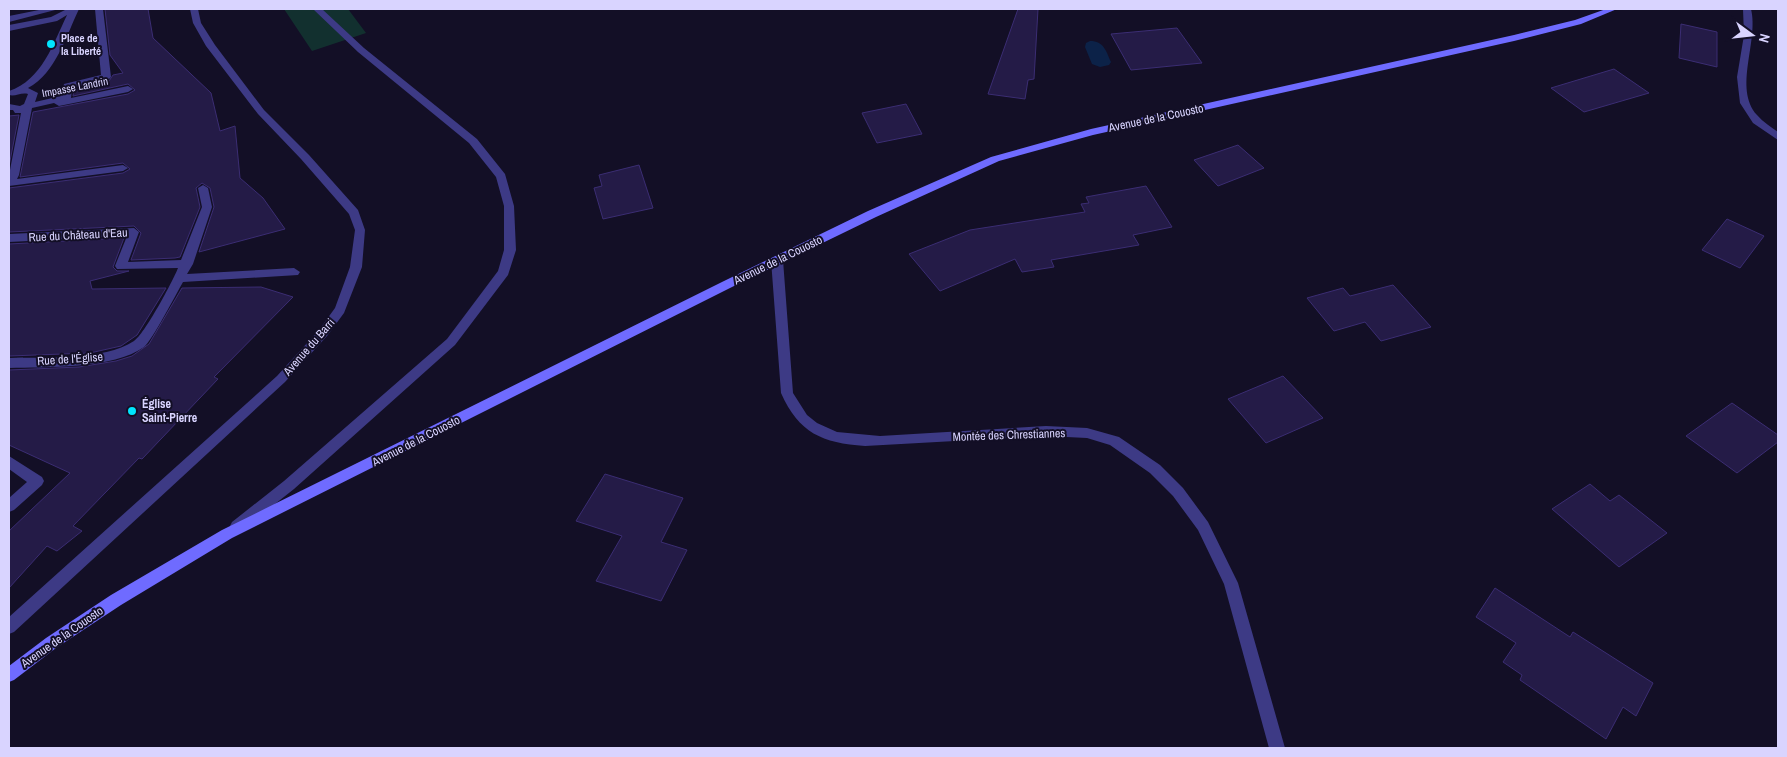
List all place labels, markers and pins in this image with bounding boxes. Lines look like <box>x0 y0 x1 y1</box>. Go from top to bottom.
place label: Place de la Liberté <box>61 31 101 58</box>
marker: Place de la Liberté <box>45 38 57 50</box>
place label: Église Saint-Pierre <box>142 396 198 426</box>
marker: Église Saint-Pierre <box>126 405 138 417</box>

